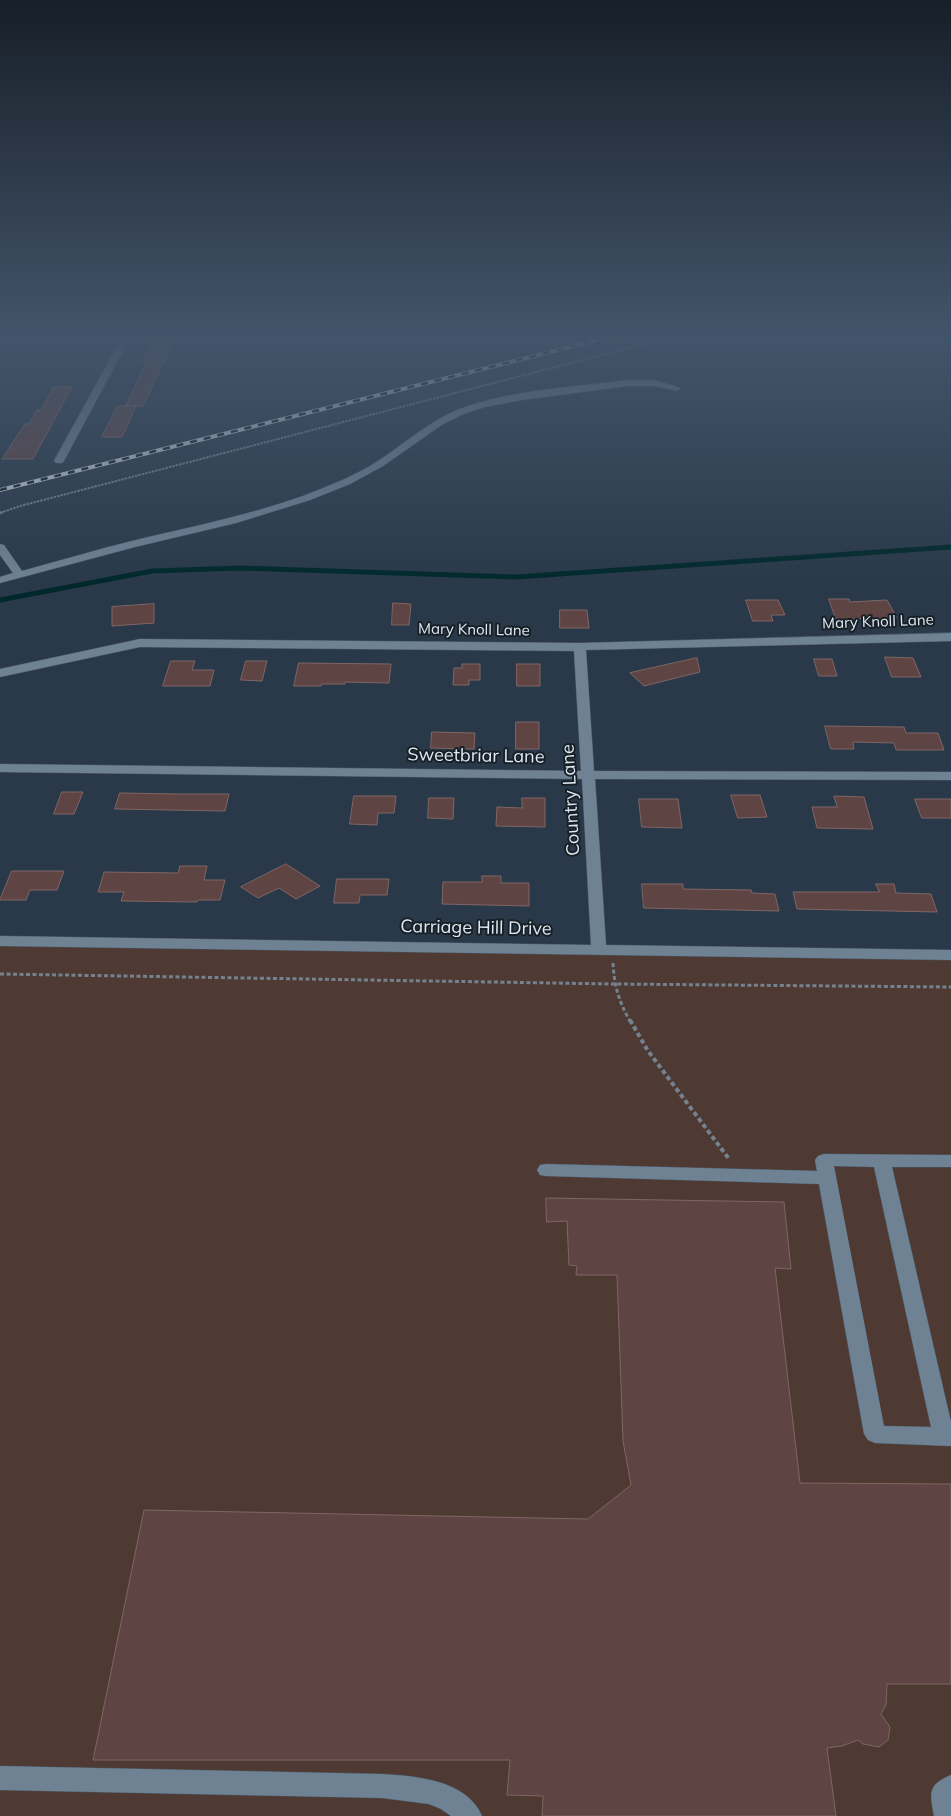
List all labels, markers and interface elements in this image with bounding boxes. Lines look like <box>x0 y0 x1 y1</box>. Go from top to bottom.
street label: Mary Knoll Lane <box>822 611 934 633</box>
street label: Mary Knoll Lane <box>418 620 530 640</box>
street label: Sweetbriar Lane <box>407 744 545 768</box>
street label: Country Lane <box>557 744 585 856</box>
street label: Carriage Hill Drive <box>400 916 552 940</box>

